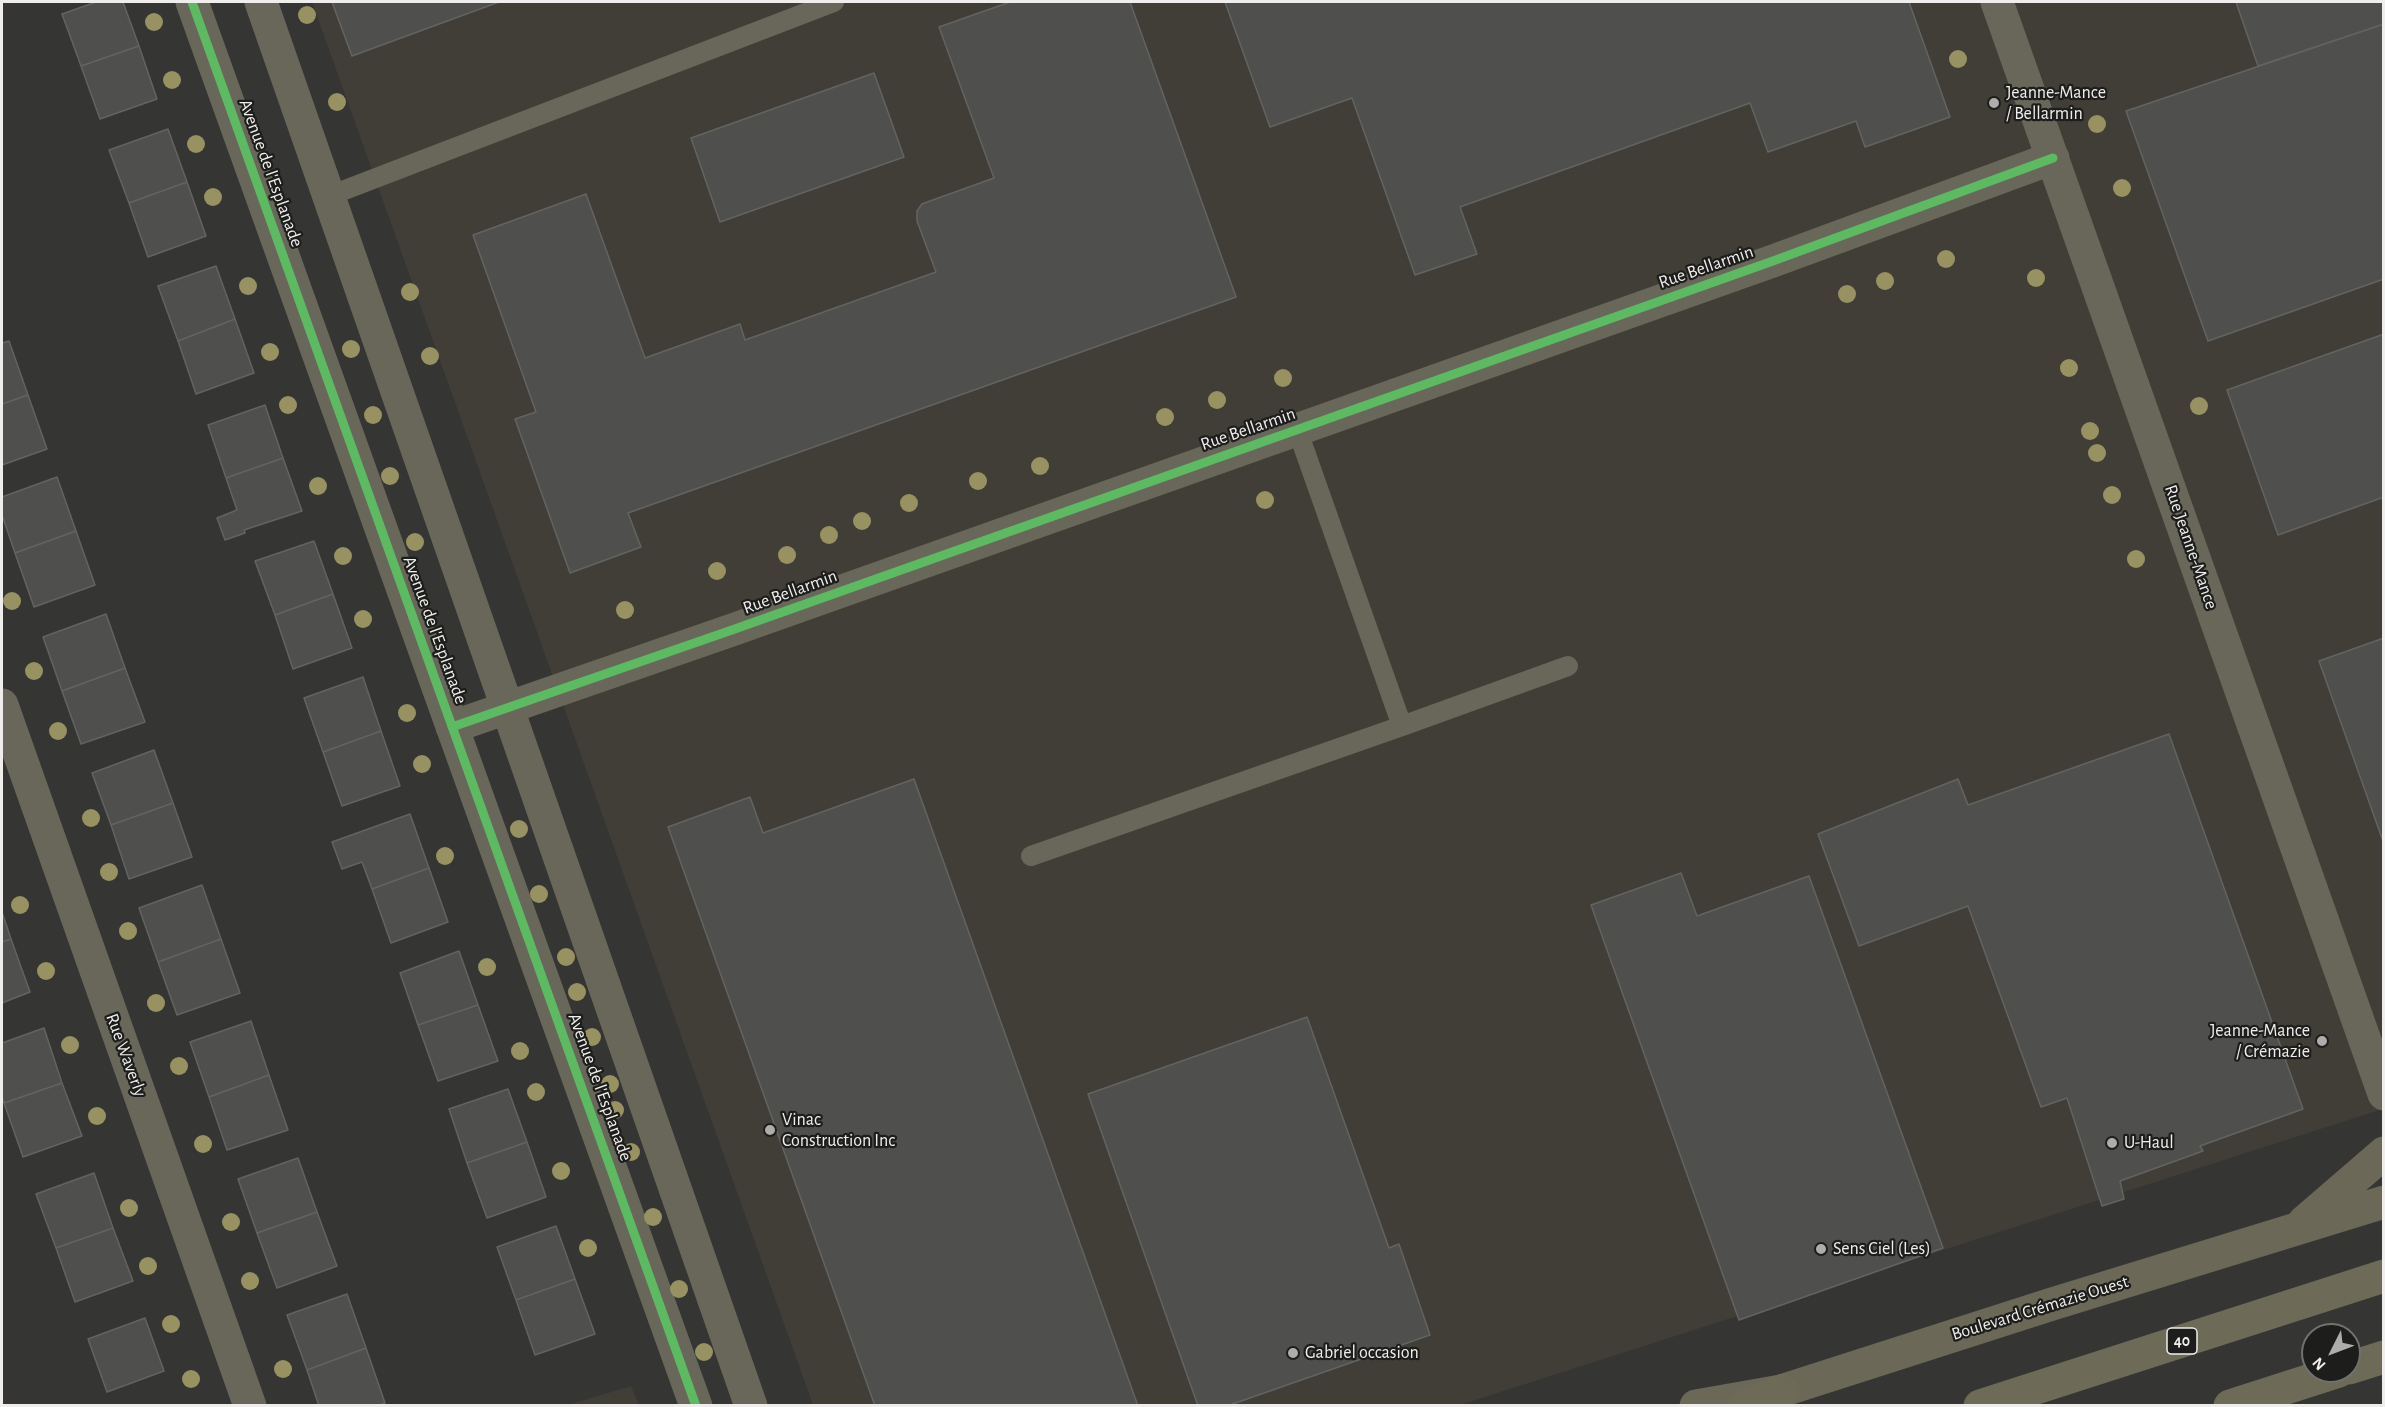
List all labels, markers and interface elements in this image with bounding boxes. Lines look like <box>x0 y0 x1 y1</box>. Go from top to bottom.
place label: Jeanne-Mance / Bellarmin <box>2006 82 2106 124</box>
street label: Avenue de l'Esplanade <box>234 96 308 250</box>
marker: Jeanne-Mance / Bellarmin <box>1987 96 2001 110</box>
street label: Rue Bellarmin <box>1656 241 1756 293</box>
street label: Rue Bellarmin <box>1198 403 1298 455</box>
street label: Rue Jeanne-Mance <box>2160 482 2222 612</box>
street label: Avenue de l'Esplanade <box>398 553 472 707</box>
street label: Rue Bellarmin <box>740 565 840 619</box>
street label: Avenue de l'Esplanade <box>563 1010 637 1164</box>
street label: Rue Waverly <box>101 1011 151 1099</box>
place label: Jeanne-Mance / Crémazie <box>2210 1020 2310 1062</box>
marker: Jeanne-Mance / Crémazie <box>2315 1034 2329 1048</box>
place label: Vinac Construction Inc <box>782 1109 895 1152</box>
marker: Vinac Construction Inc <box>763 1123 777 1137</box>
place label: U-Haul <box>2124 1132 2174 1154</box>
marker: U-Haul <box>2105 1136 2119 1150</box>
place label: Sens Ciel (Les) <box>1833 1238 1931 1260</box>
marker: Sens Ciel (Les) <box>1814 1242 1828 1256</box>
street label: Boulevard Crémazie Ouest <box>1949 1271 2131 1345</box>
north arrow <box>2301 1323 2361 1383</box>
road number: 40 <box>2167 1328 2197 1354</box>
place label: Gabriel occasion <box>1305 1342 1419 1364</box>
marker: Gabriel occasion <box>1286 1346 1300 1360</box>
text: N <box>2309 1354 2329 1373</box>

